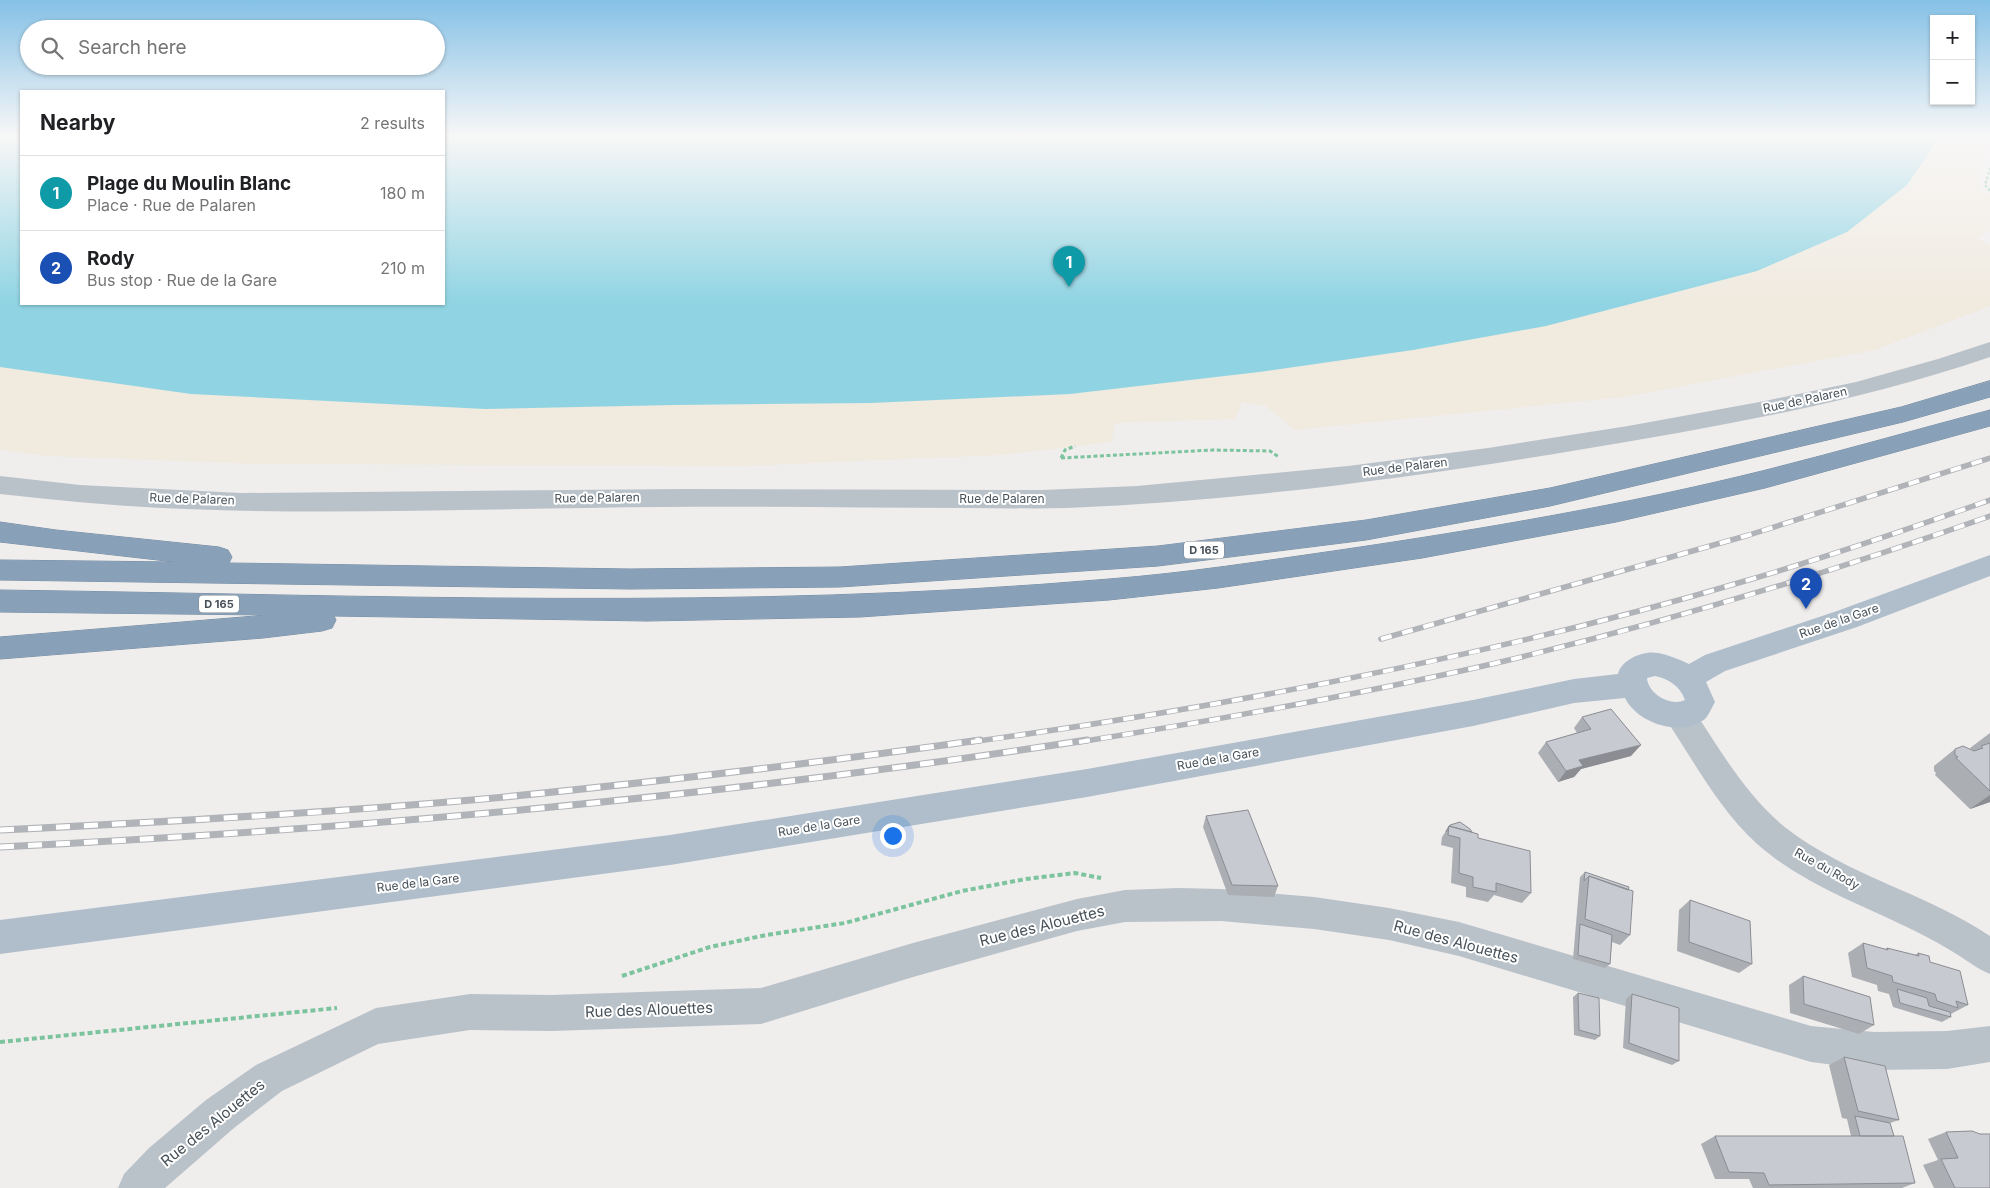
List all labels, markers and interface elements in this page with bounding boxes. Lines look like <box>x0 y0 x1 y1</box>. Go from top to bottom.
map controls <box>1930 15 1975 105</box>
button: + <box>1930 15 1975 60</box>
search box <box>20 20 445 75</box>
icon: search <box>38 34 66 62</box>
text: Search here <box>78 36 187 59</box>
button: − <box>1930 60 1975 105</box>
text: Nearby <box>40 110 115 135</box>
text: 2 results <box>360 113 425 133</box>
text: Plage du Moulin Blanc <box>87 172 291 195</box>
text: 1 <box>53 183 59 203</box>
text: 180 m <box>380 183 425 203</box>
text: Place · Rue de Palaren <box>87 195 256 215</box>
pin: 1 <box>1053 246 1085 287</box>
text: Rody <box>87 247 135 270</box>
text: 2 <box>51 258 61 278</box>
text: 210 m <box>380 258 425 278</box>
text: Bus stop · Rue de la Gare <box>87 270 277 290</box>
street label: Rue de Palaren <box>1762 383 1848 416</box>
street label: Rue de Palaren <box>1362 454 1448 479</box>
street label: Rue de Palaren <box>554 489 640 506</box>
street label: Rue de Palaren <box>149 490 235 507</box>
street label: Rue de Palaren <box>959 491 1045 506</box>
road number: D 165 <box>1184 542 1224 558</box>
pin: 2 <box>1790 568 1822 609</box>
road number: D 165 <box>199 596 239 612</box>
street label: Rue de la Gare <box>1797 600 1880 641</box>
street label: Rue de la Gare <box>1176 744 1260 773</box>
street label: Rue de la Gare <box>777 812 861 839</box>
your location <box>880 823 906 849</box>
street label: Rue du Rody <box>1792 845 1863 893</box>
street label: Rue de la Gare <box>376 870 460 895</box>
street label: Rue des Alouettes <box>977 901 1106 950</box>
street label: Rue des Alouettes <box>1392 916 1521 967</box>
street label: Rue des Alouettes <box>585 998 713 1021</box>
street label: Rue des Alouettes <box>157 1075 269 1170</box>

